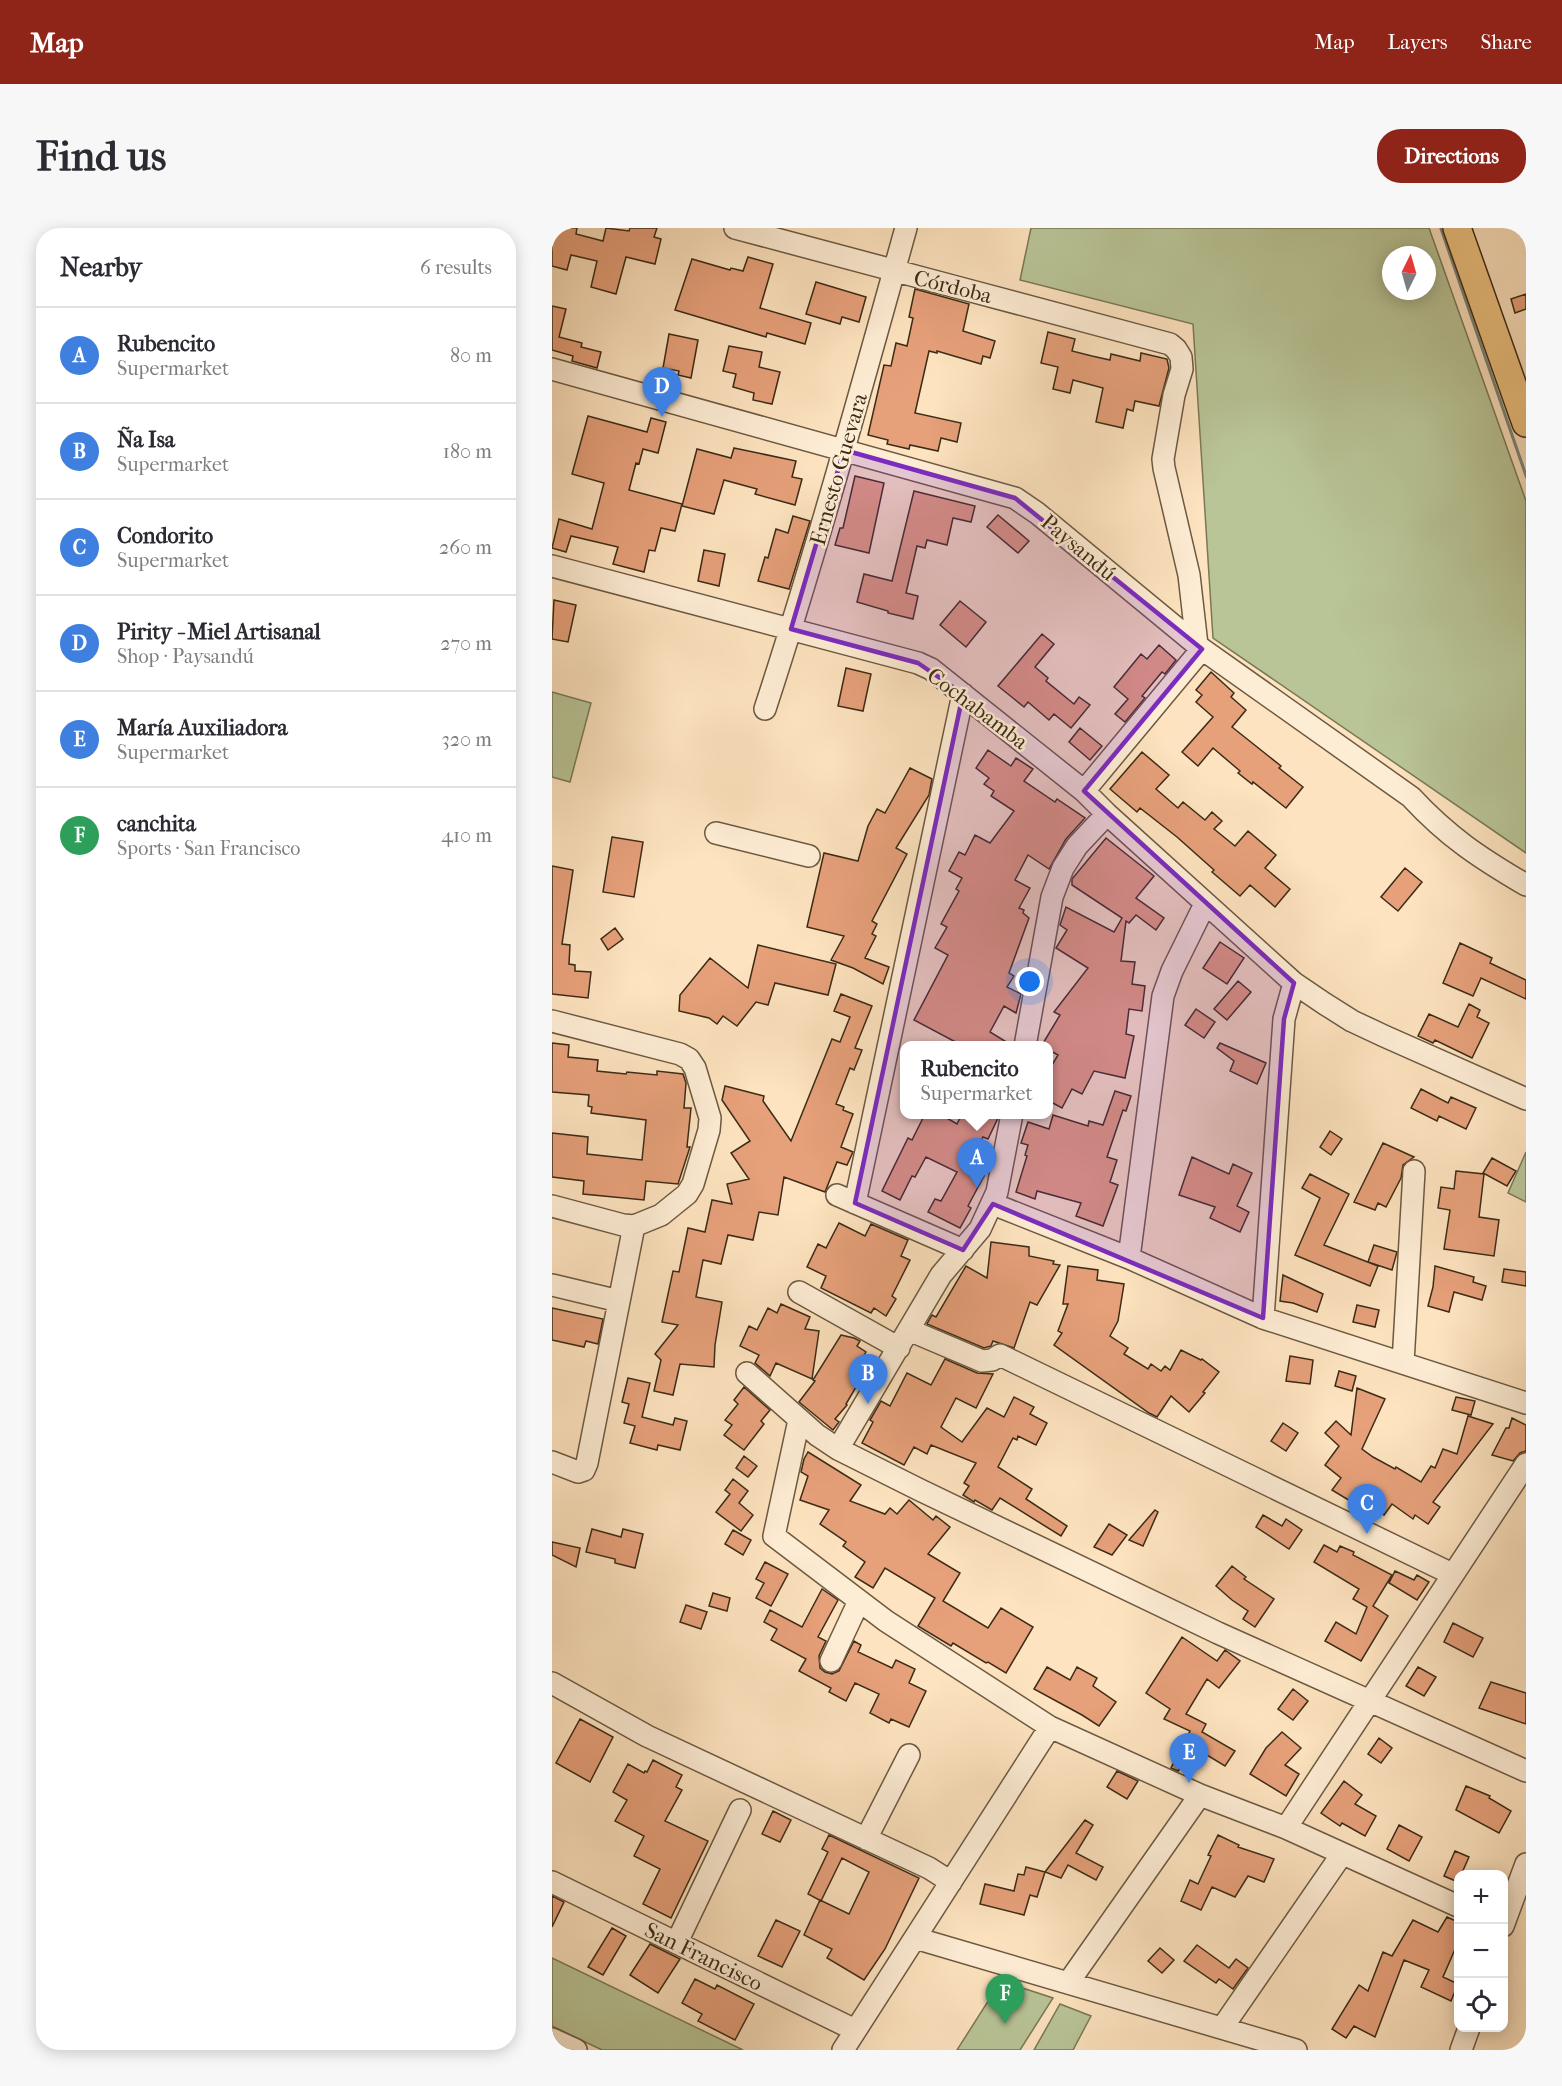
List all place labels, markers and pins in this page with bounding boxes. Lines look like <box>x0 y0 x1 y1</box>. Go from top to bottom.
pin: D <box>642 368 682 417</box>
pin: A <box>958 1138 996 1188</box>
pin: B <box>848 1354 888 1404</box>
pin: C <box>1348 1484 1386 1534</box>
pin: E <box>1170 1734 1208 1783</box>
pin: F <box>986 1974 1024 2024</box>

